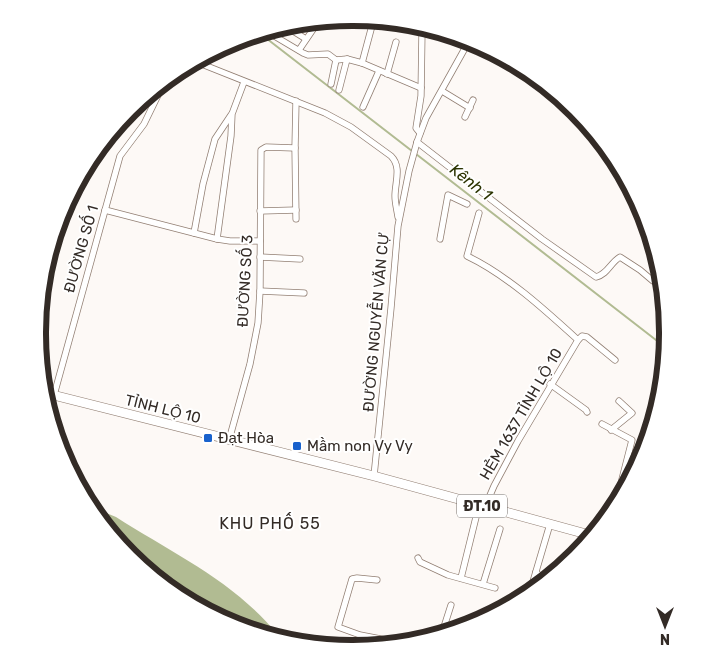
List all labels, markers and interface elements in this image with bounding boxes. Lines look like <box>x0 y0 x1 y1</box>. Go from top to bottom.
water label: Kênh 1 <box>446 160 496 204</box>
street label: ĐƯỜNG SỐ 1 <box>58 203 102 295</box>
street label: ĐƯỜNG NGUYỄN VĂN CỰ <box>357 231 393 413</box>
street label: ĐƯỜNG SỐ 3 <box>232 234 256 328</box>
street label: HẺM 1637 TỈNH LỘ 10 <box>476 345 566 483</box>
street label: TỈNH LỘ 10 <box>123 391 203 427</box>
place label: Đạt Hòa <box>218 429 274 447</box>
marker: Đạt Hòa <box>202 432 214 444</box>
place label: Mầm non Vy Vy <box>307 437 413 455</box>
marker: Mầm non Vy Vy <box>291 440 303 452</box>
road number: ĐT.10 <box>457 494 507 518</box>
district label: KHU PHỐ 55 <box>219 512 321 533</box>
north arrow <box>640 601 690 651</box>
text: N <box>660 630 670 647</box>

